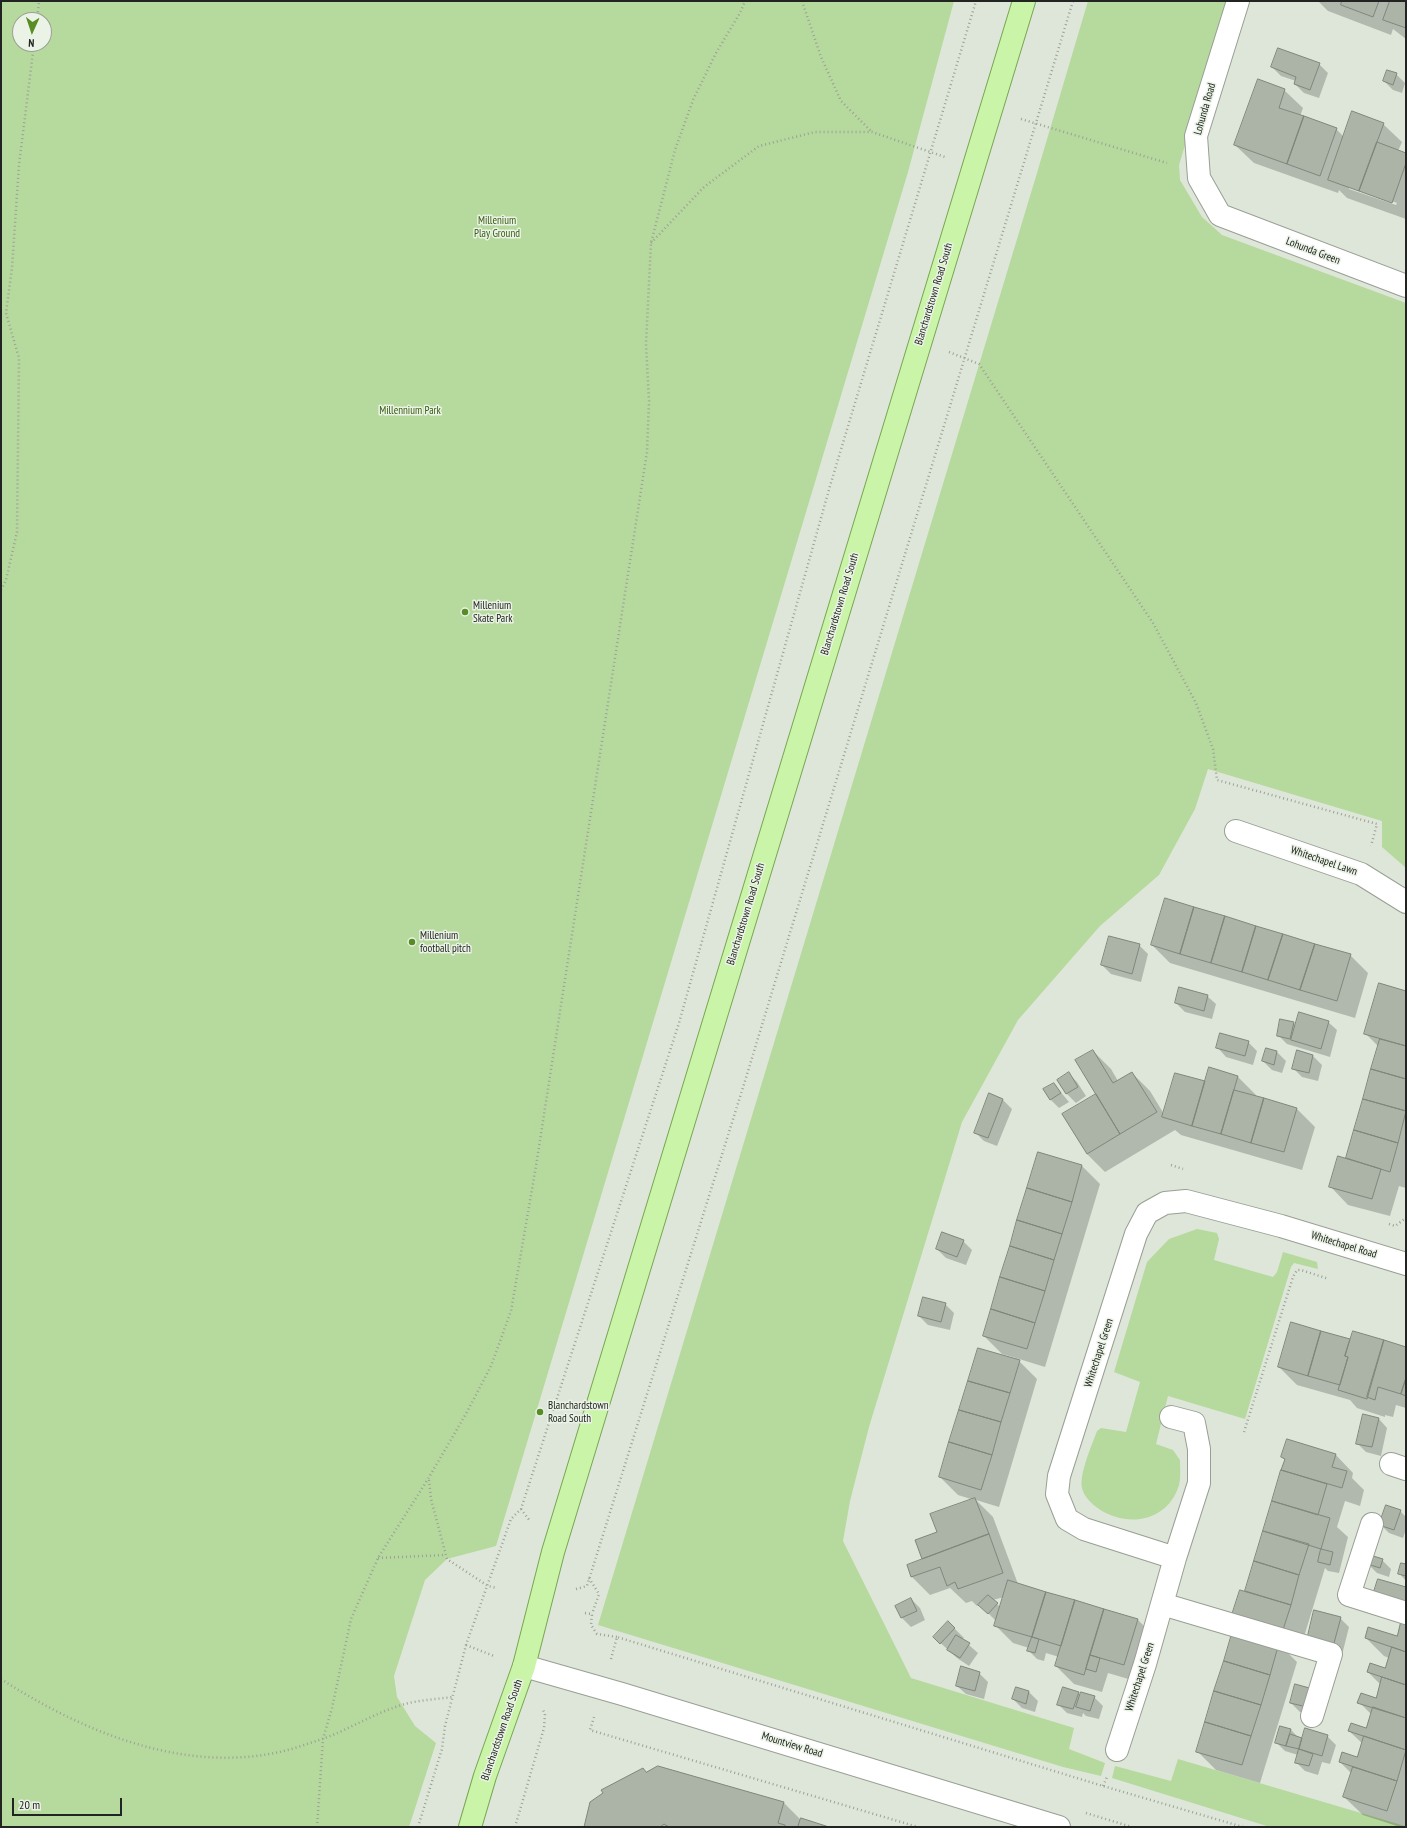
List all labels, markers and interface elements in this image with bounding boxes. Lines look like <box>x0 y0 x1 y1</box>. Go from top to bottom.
north arrow <box>12 12 52 52</box>
text: N <box>28 36 35 50</box>
street label: Lohunda Road <box>1191 81 1219 137</box>
park label: Millenium Play Ground <box>474 214 520 240</box>
street label: Lohunda Green <box>1284 235 1342 267</box>
street label: Blanchardstown Road South <box>912 241 956 347</box>
park label: Millennium Park <box>379 404 441 418</box>
street label: Blanchardstown Road South <box>818 551 862 657</box>
place label: Millenium Skate Park <box>473 599 513 625</box>
marker: Millenium Skate Park <box>460 607 470 617</box>
street label: Whitechapel Lawn <box>1289 843 1359 879</box>
street label: Blanchardstown Road South <box>724 861 768 967</box>
place label: Millenium football pitch <box>420 929 471 955</box>
marker: Millenium football pitch <box>407 937 417 947</box>
street label: Whitechapel Road <box>1309 1229 1379 1261</box>
street label: Whitechapel Green <box>1082 1317 1116 1389</box>
place label: Blanchardstown Road South <box>548 1399 609 1425</box>
marker: Blanchardstown Road South <box>535 1407 545 1417</box>
street label: Whitechapel Green <box>1123 1641 1157 1713</box>
street label: Blanchardstown Road South <box>478 1678 526 1782</box>
street label: Mountview Road <box>760 1729 824 1761</box>
scale bar <box>14 1790 124 1816</box>
text: 20 m <box>19 1797 40 1812</box>

